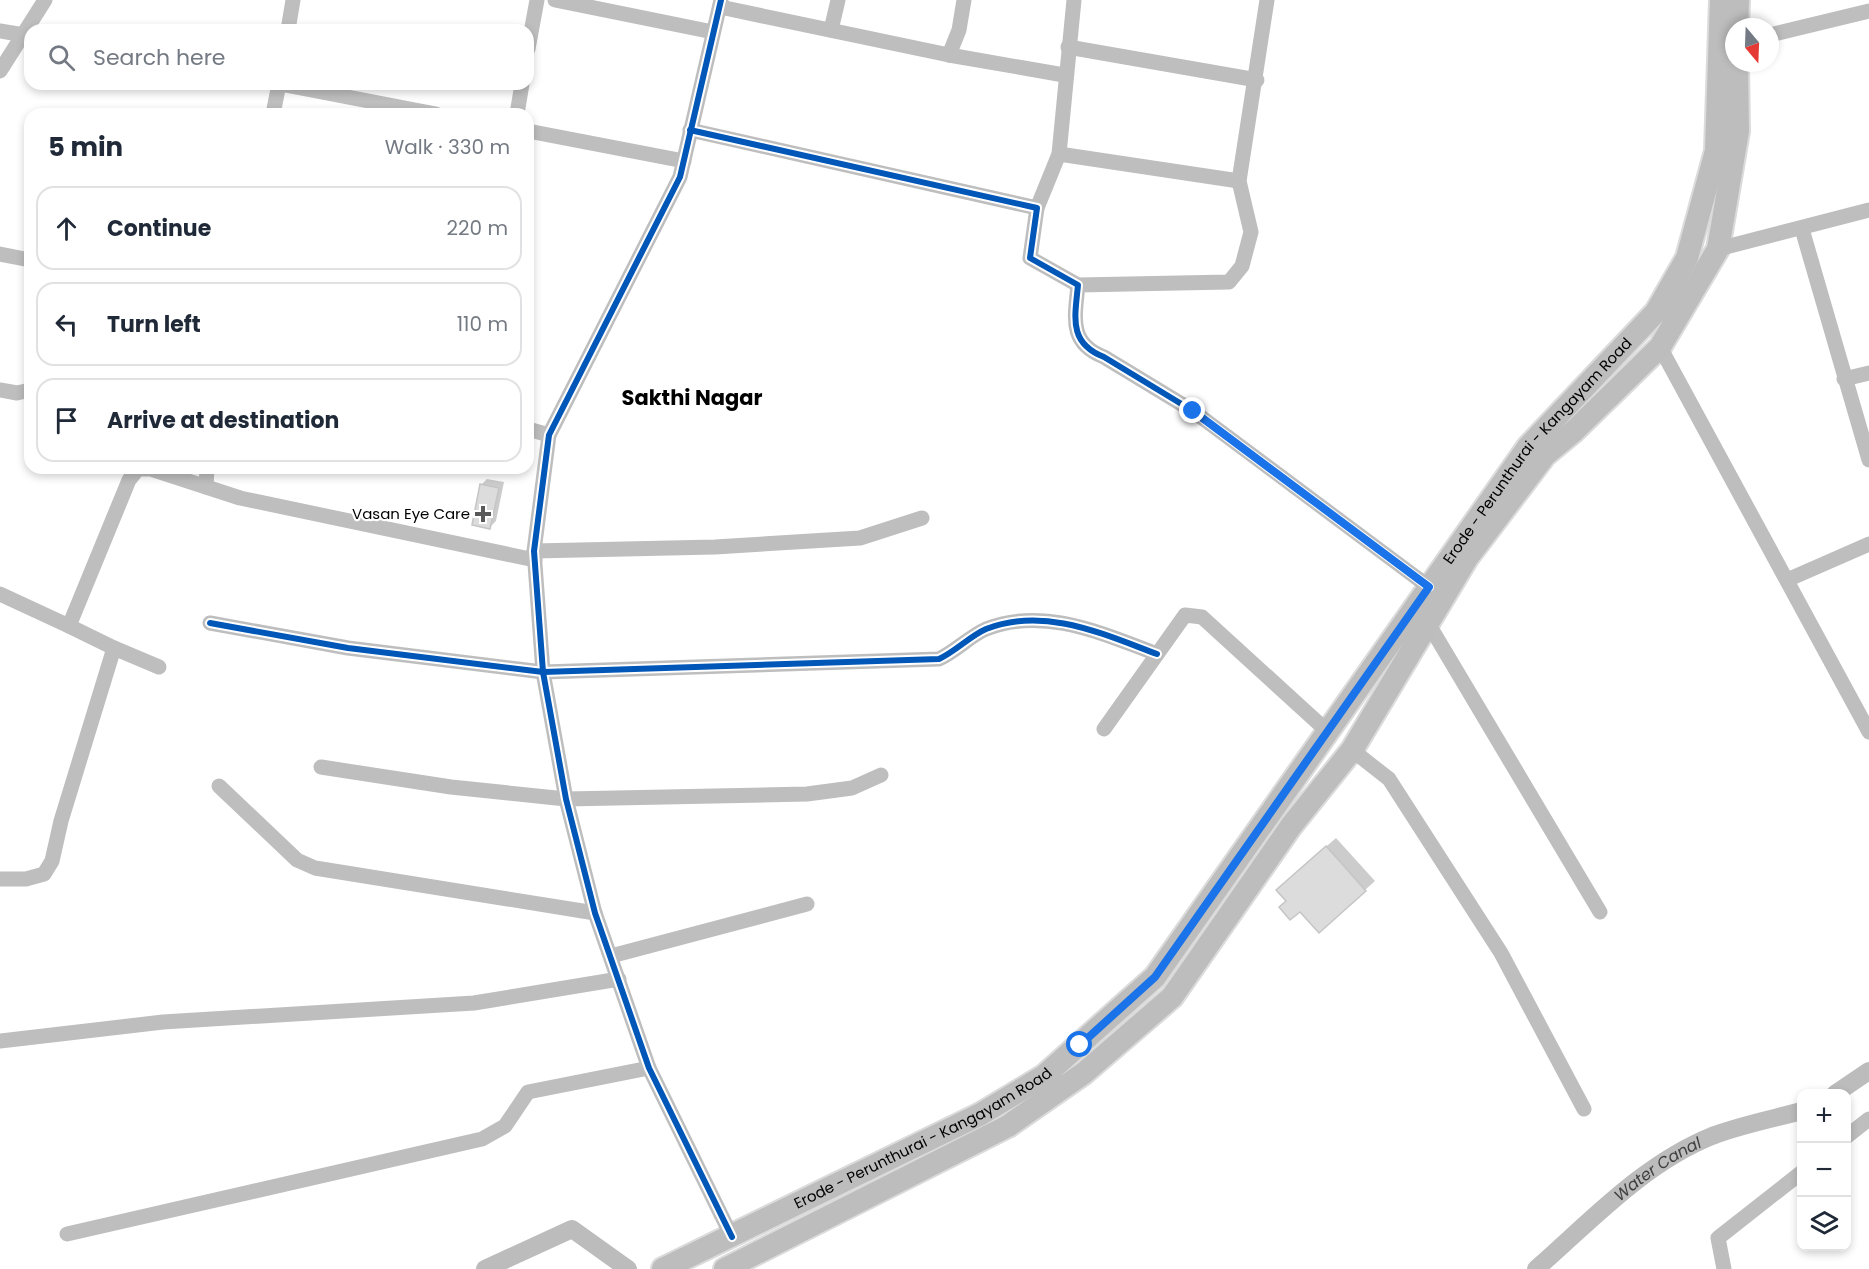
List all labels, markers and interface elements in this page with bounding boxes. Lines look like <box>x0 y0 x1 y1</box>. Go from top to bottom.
north arrow <box>1725 18 1779 72</box>
search box <box>24 24 534 90</box>
icon: search <box>45 41 78 74</box>
text: Search here <box>93 42 226 73</box>
text: 5 min <box>48 129 123 165</box>
text: Walk · 330 m <box>385 133 510 161</box>
icon: ahead <box>50 212 83 245</box>
text: Continue <box>107 213 211 244</box>
text: 220 m <box>447 214 508 242</box>
icon: left <box>50 308 83 341</box>
text: Turn left <box>107 309 201 340</box>
text: 110 m <box>457 310 508 338</box>
street label: Erode - Perunthurai - Kangayam Road <box>1438 333 1636 568</box>
district label: Sakthi Nagar <box>621 383 763 412</box>
route end <box>1179 397 1205 423</box>
icon: arrive <box>50 404 83 437</box>
text: Arrive at destination <box>107 405 339 436</box>
place label: Vasan Eye Care <box>352 503 470 524</box>
marker: Vasan Eye Care <box>474 505 492 523</box>
route start <box>1066 1031 1092 1057</box>
street label: Erode - Perunthurai - Kangayam Road <box>790 1063 1056 1214</box>
map controls <box>1797 1089 1851 1251</box>
button: + <box>1797 1089 1851 1143</box>
water label: Water Canal <box>1609 1131 1705 1207</box>
button: − <box>1797 1143 1851 1197</box>
button: layers <box>1797 1197 1851 1251</box>

